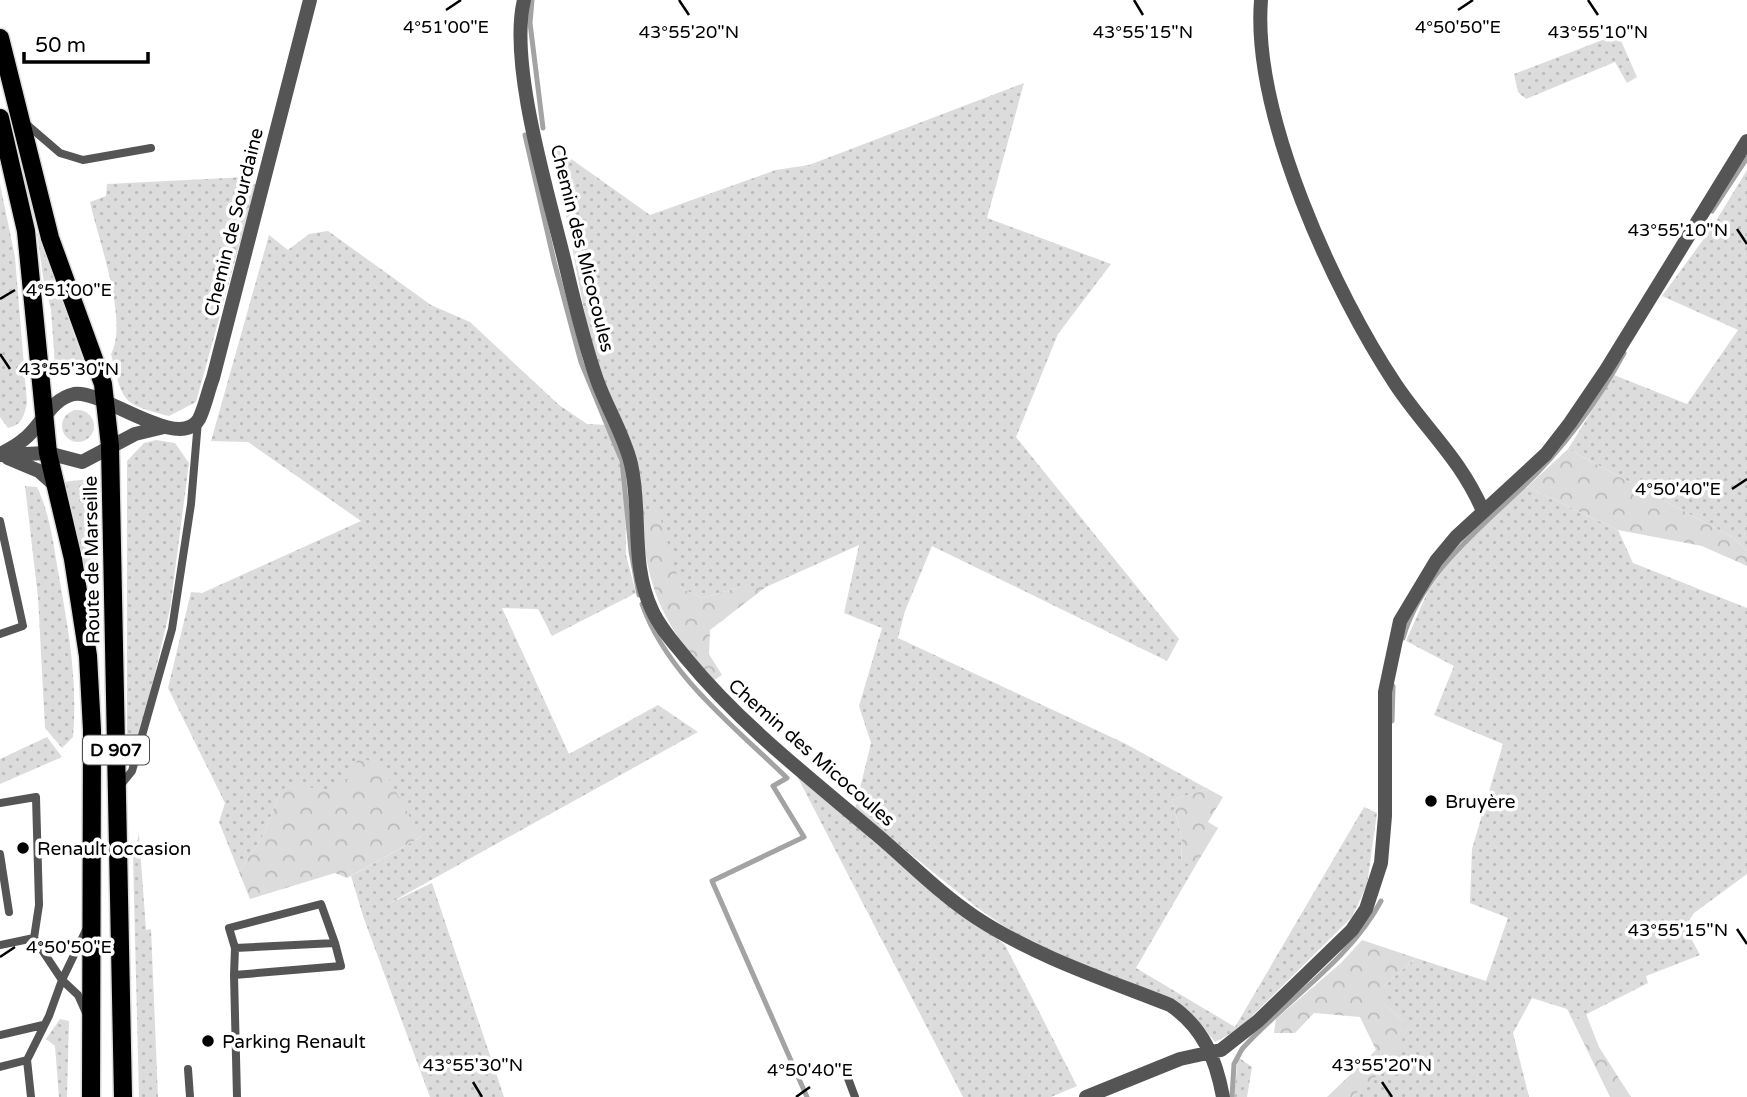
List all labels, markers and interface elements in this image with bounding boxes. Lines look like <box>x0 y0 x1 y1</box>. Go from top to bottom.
text: 4°51'00"E <box>403 16 489 38</box>
text: 4°50'50"E <box>1415 16 1501 38</box>
scale bar <box>24 21 149 65</box>
text: 43°55'20"N <box>639 21 739 43</box>
text: 43°55'15"N <box>1093 21 1193 43</box>
text: 43°55'10"N <box>1548 21 1648 43</box>
text: 50 m <box>35 33 86 58</box>
street label: Chemin de Sourdaine <box>200 126 268 319</box>
street label: Chemin des Micocoules <box>546 142 619 354</box>
text: 43°55'10"N <box>1628 219 1728 241</box>
text: 4°51'00"E <box>26 279 112 301</box>
text: 43°55'30"N <box>19 358 119 380</box>
street label: Route de Marseille <box>80 476 104 644</box>
text: 4°50'40"E <box>1635 478 1721 500</box>
street label: Chemin des Micocoules <box>724 674 899 831</box>
road number: D 907 <box>83 736 149 764</box>
place label: Bruyère <box>1445 791 1515 813</box>
marker: Bruyère <box>1423 793 1439 809</box>
place label: Renault occasion <box>37 838 191 860</box>
marker: Renault occasion <box>15 840 31 856</box>
text: 43°55'15"N <box>1628 919 1728 941</box>
text: 4°50'50"E <box>26 936 112 958</box>
place label: Parking Renault <box>222 1031 366 1053</box>
marker: Parking Renault <box>200 1033 216 1049</box>
text: 43°55'30"N <box>423 1054 523 1076</box>
text: 43°55'20"N <box>1332 1054 1432 1076</box>
text: 4°50'40"E <box>767 1059 853 1081</box>

